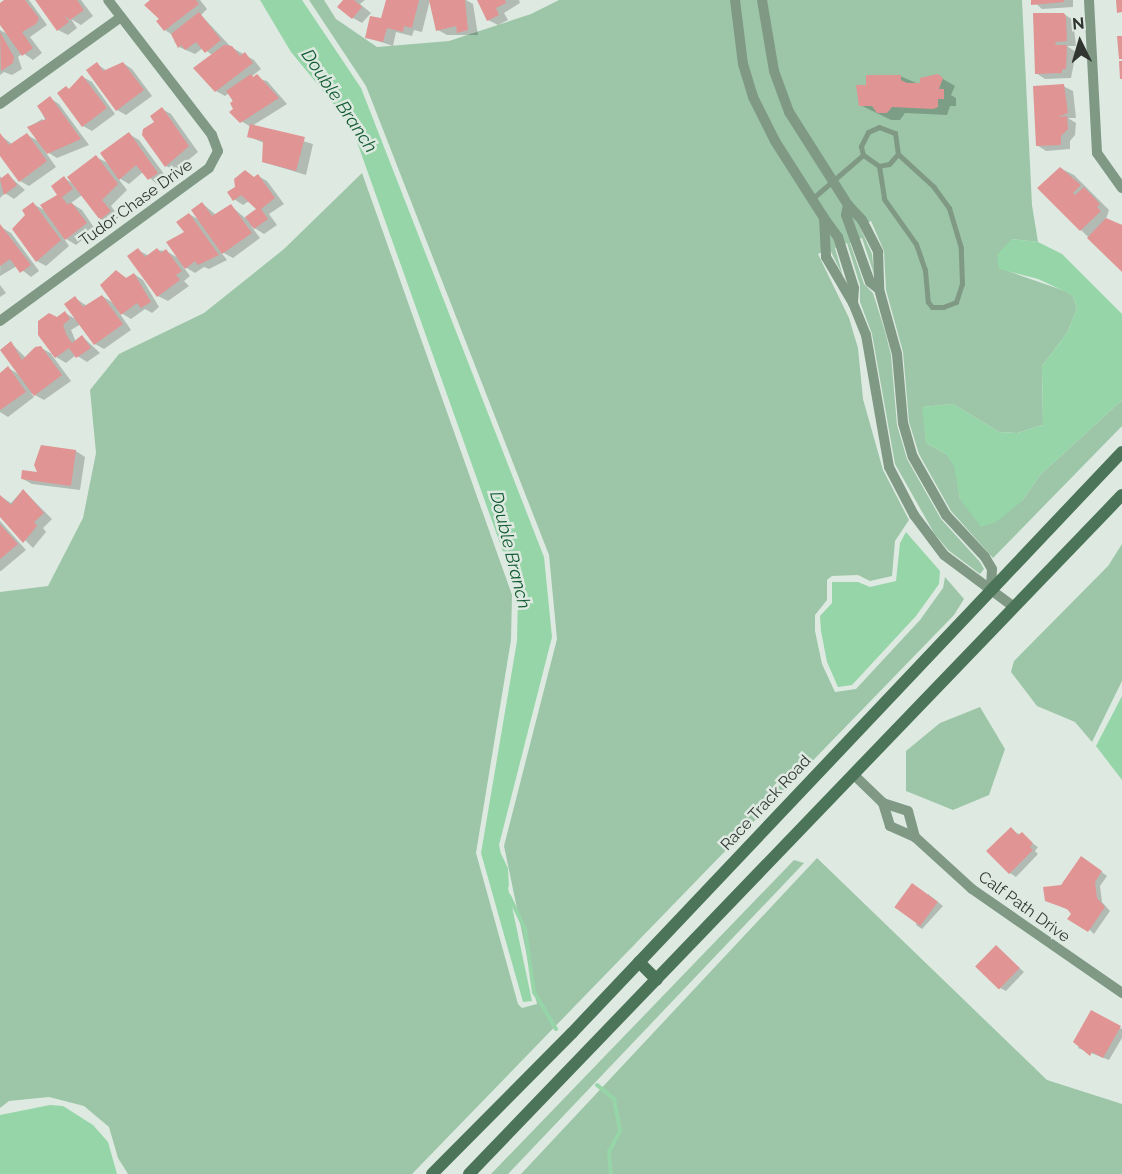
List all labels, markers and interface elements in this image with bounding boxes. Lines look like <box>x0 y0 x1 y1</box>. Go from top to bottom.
north arrow <box>1050 12 1110 72</box>
text: N <box>1071 14 1085 34</box>
water label: Double Branch <box>296 45 382 157</box>
street label: Tudor Chase Drive <box>76 155 196 251</box>
water label: Double Branch <box>485 489 535 611</box>
street label: Race Track Road <box>717 751 815 855</box>
street label: Calf Path Drive <box>974 867 1074 947</box>

